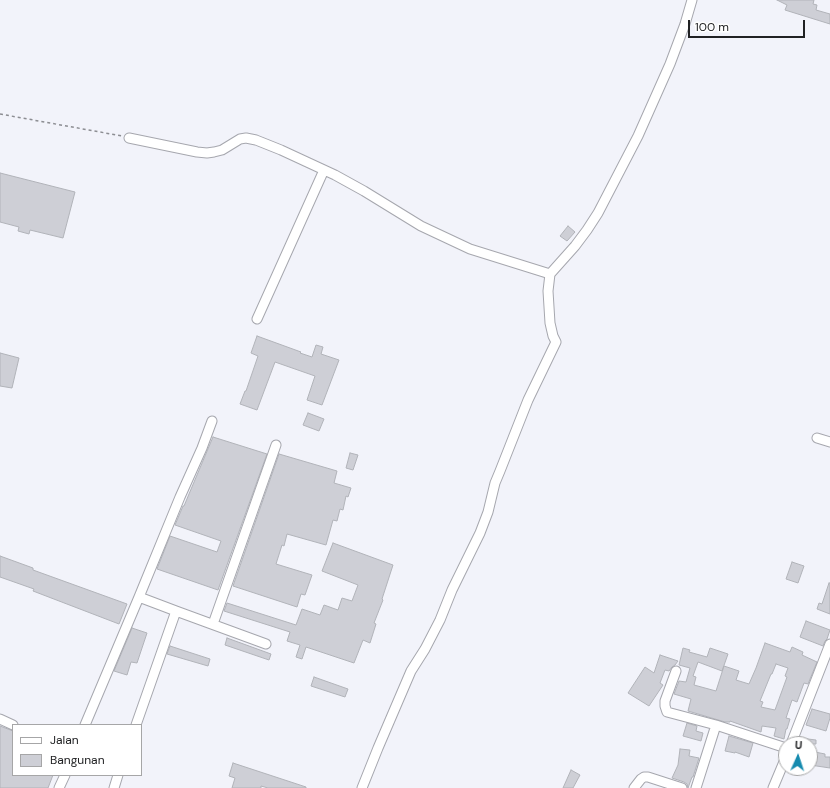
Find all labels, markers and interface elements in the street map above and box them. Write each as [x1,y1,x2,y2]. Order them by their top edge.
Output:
scale bar [690,12,807,38]
text: 100 m [695,19,729,35]
legend [12,724,142,776]
text: Jalan [50,732,79,748]
north arrow [778,736,818,776]
text: U [794,738,803,752]
text: Bangunan [50,752,105,768]

